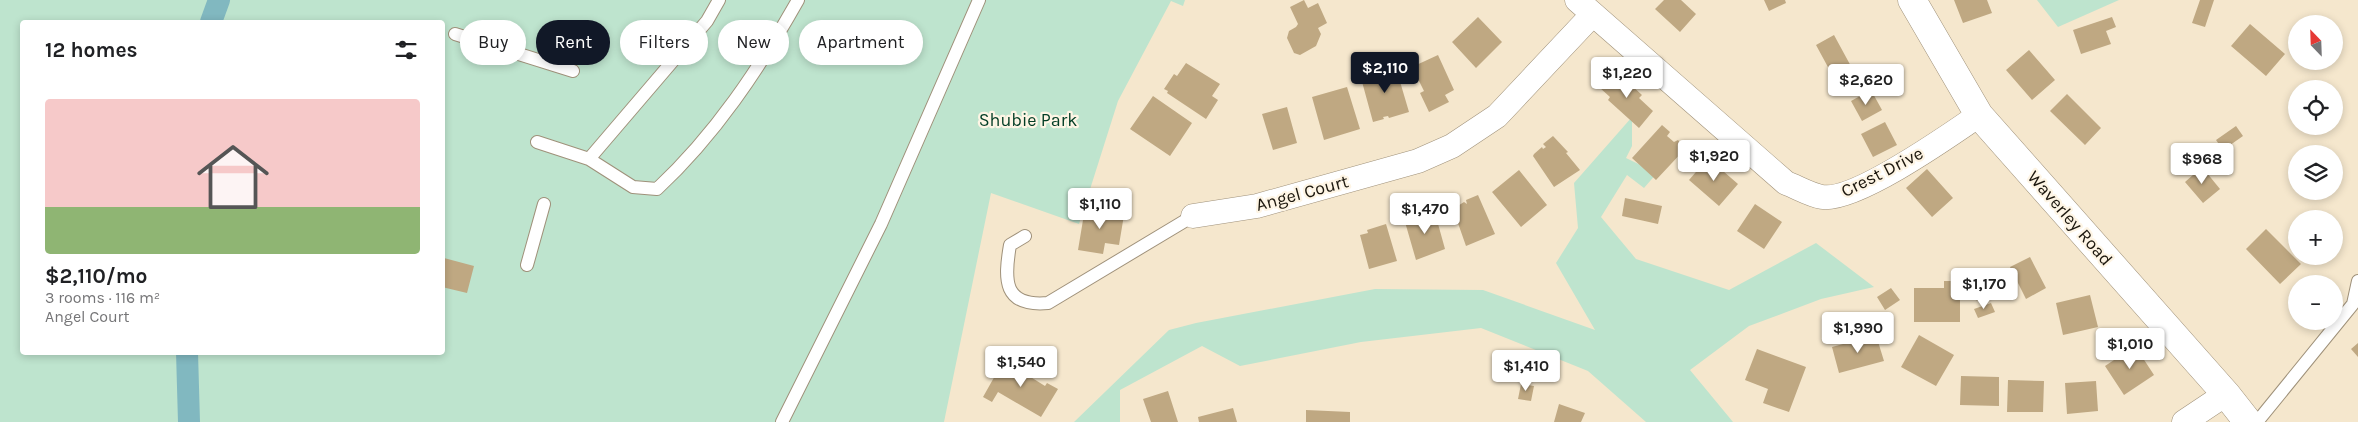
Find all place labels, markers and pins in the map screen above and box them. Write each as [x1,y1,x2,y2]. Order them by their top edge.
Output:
pin: $2,110 [1344,52,1426,94]
pin: $1,220 [1586,56,1668,99]
pin: $2,620 [1825,64,1907,106]
pin: $1,920 [1673,140,1755,182]
pin: $968 [2172,142,2232,185]
pin: $1,110 [1059,188,1141,230]
pin: $1,470 [1384,192,1466,235]
pin: $1,170 [1943,268,2025,310]
pin: $1,990 [1817,312,1899,354]
pin: $1,010 [2089,328,2171,370]
pin: $1,540 [980,346,1062,388]
pin: $1,410 [1485,350,1567,392]

